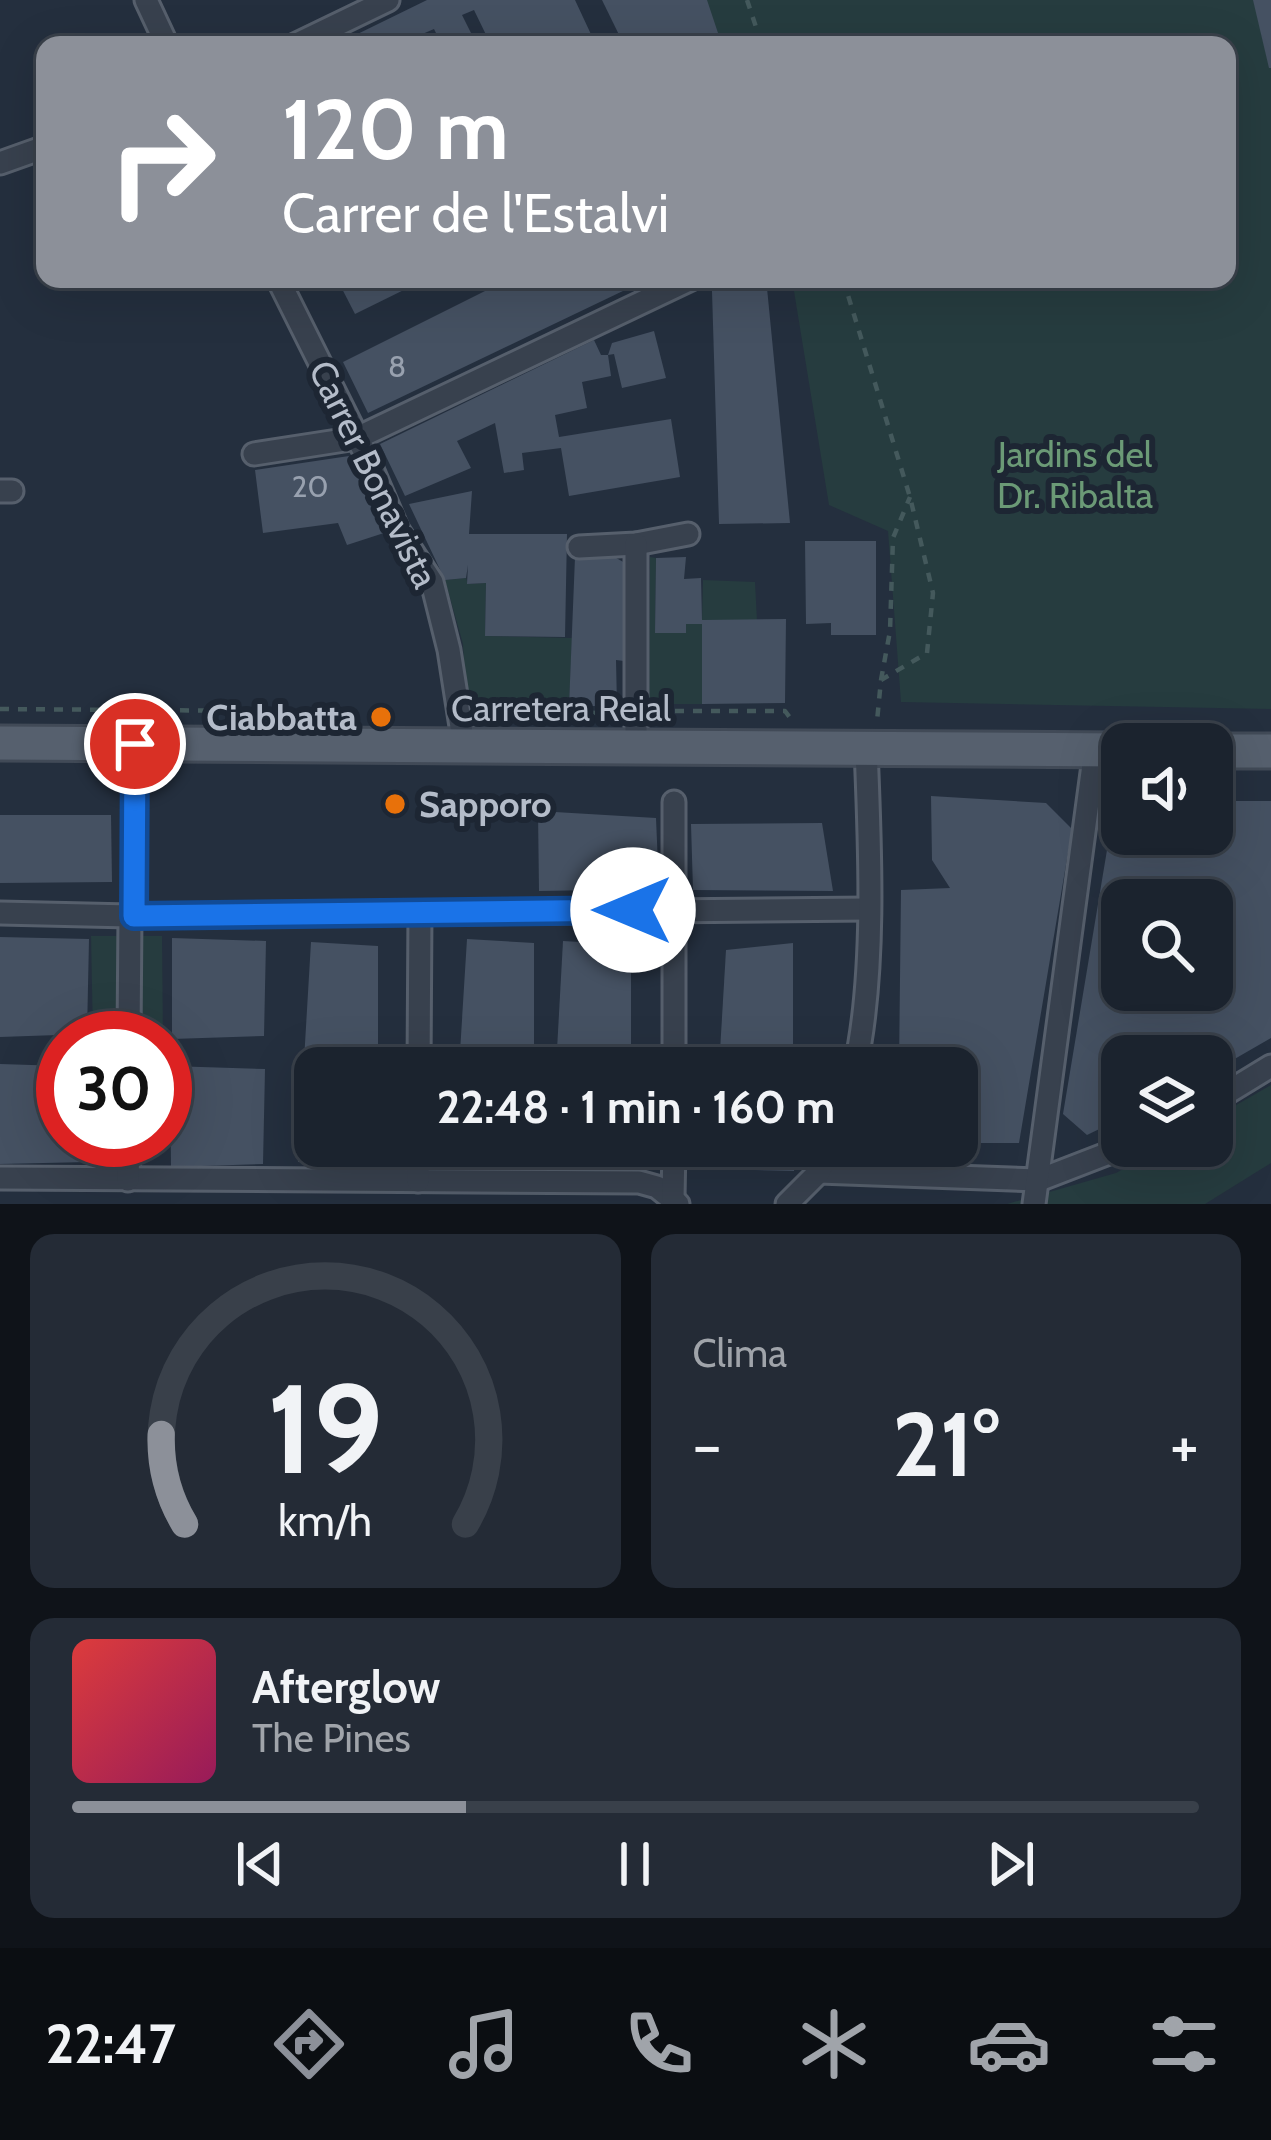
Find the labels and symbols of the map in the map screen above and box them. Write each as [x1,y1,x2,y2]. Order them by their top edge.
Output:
house number: 8 [388,348,406,385]
street label: Carrer Bonavista [300,353,448,595]
park label: Jardins del Dr. Ribalta [997,432,1153,517]
house number: 20 [292,468,328,505]
street label: Carretera Reial [451,686,671,730]
pin [84,693,186,795]
place label: Ciabbatta [206,695,357,739]
marker: Ciabbatta [368,704,394,730]
place label: Sapporo [419,782,552,826]
marker: Sapporo [382,791,408,817]
position arrow [570,847,696,973]
speed limit sign: 30 [36,1011,192,1167]

